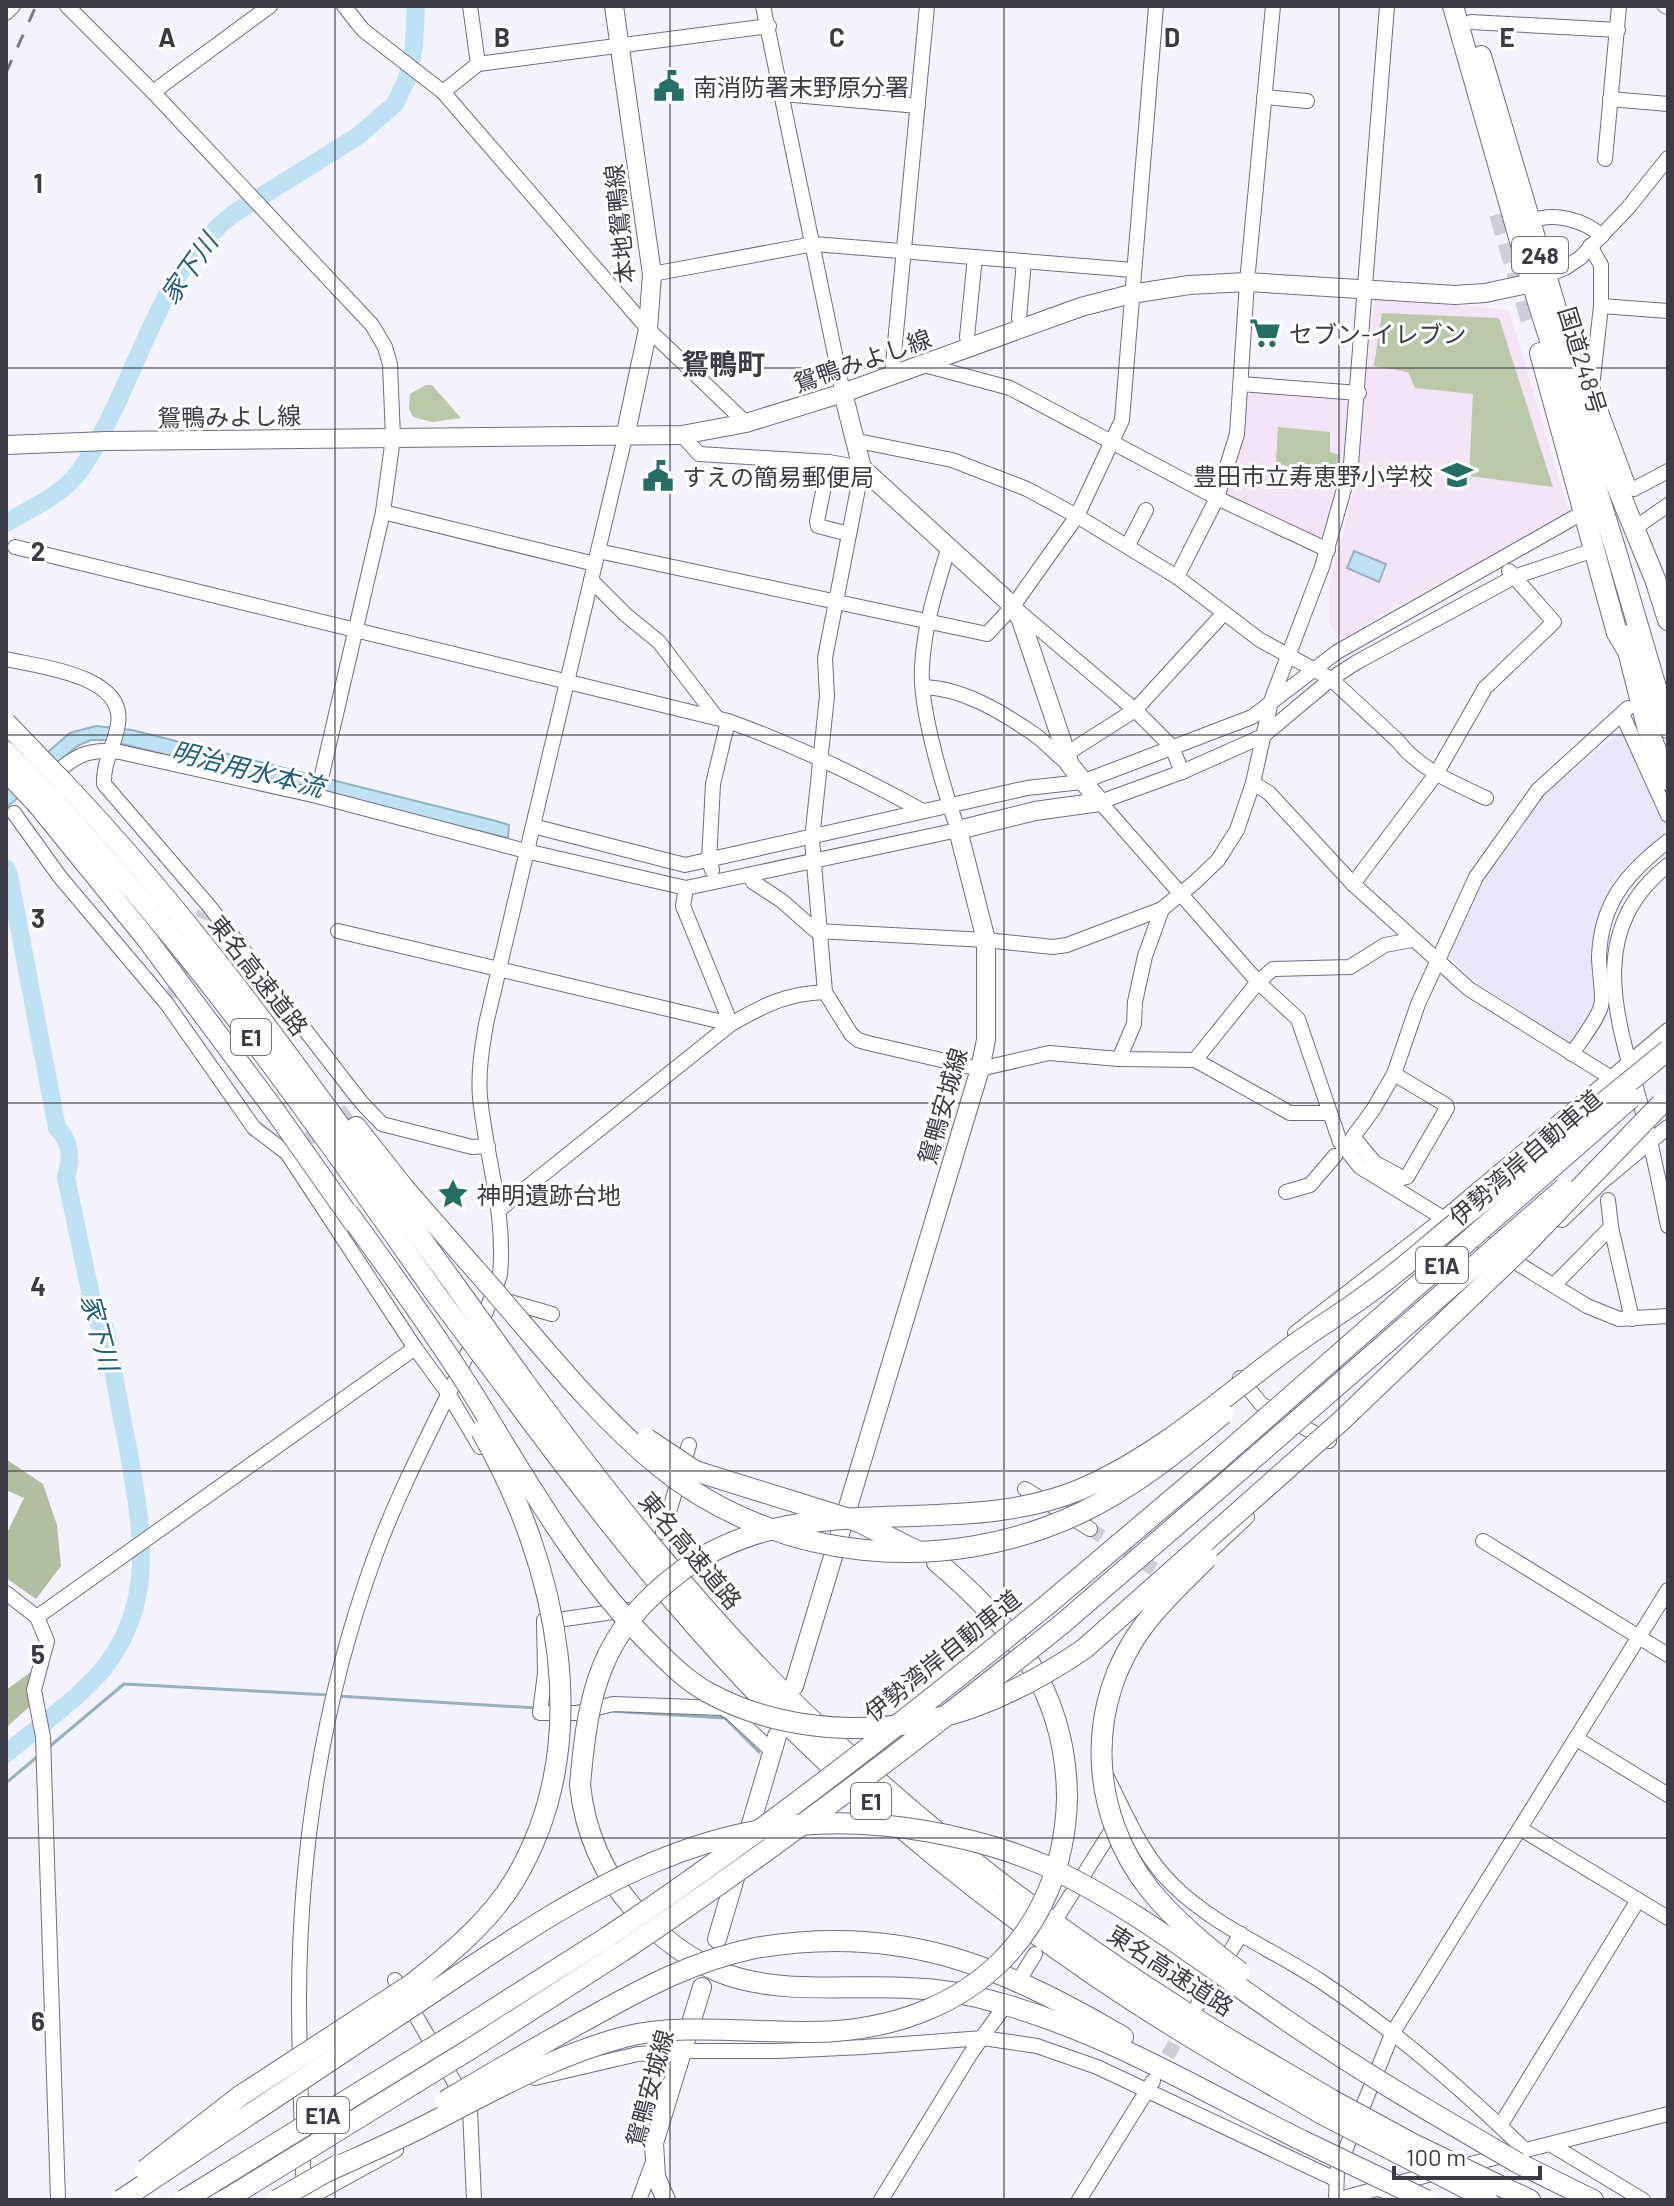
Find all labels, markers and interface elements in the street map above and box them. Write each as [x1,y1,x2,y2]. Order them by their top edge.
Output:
text: A [158,21,176,52]
text: B [494,21,510,52]
text: C [829,21,845,52]
text: D [1164,21,1180,52]
text: E [1499,21,1515,52]
public building icon: 南消防署末野原分署 [652,69,686,103]
place label: 南消防署末野原分署 [693,72,909,101]
street label: 本地鴛鴨線 [598,163,640,285]
text: 1 [33,167,43,198]
water label: 家下川 [153,225,225,309]
road number: 248 [1512,237,1568,273]
street label: 国道248号 [1553,303,1613,417]
supermarket icon: セブン-イレブン [1248,316,1282,350]
place label: セブン-イレブン [1289,319,1466,348]
street label: 鴛鴨みよし線 [789,323,935,397]
district label: 鴛鴨町 [681,346,765,380]
street label: 鴛鴨みよし線 [157,400,301,432]
school or university icon: 豊田市立寿恵野小学校 [1440,458,1474,492]
public building icon: すえの簡易郵便局 [641,459,675,493]
place label: 豊田市立寿恵野小学校 [1193,461,1433,490]
place label: すえの簡易郵便局 [682,462,874,491]
text: 2 [31,535,45,566]
water label: 明治用水本流 [169,734,331,803]
text: 3 [31,902,45,933]
street label: 東名高速道路 [203,909,315,1041]
road number: E1 [231,1019,271,1055]
street label: 鴛鴨安城線 [912,1044,972,1168]
street label: 伊勢湾岸自動車道 [1443,1083,1607,1231]
place icon: 神明遺跡台地 [436,1177,470,1211]
place label: 神明遺跡台地 [477,1180,621,1209]
road number: E1A [1416,1247,1468,1283]
text: 4 [30,1270,46,1301]
water label: 家下川 [76,1290,127,1377]
street label: 東名高速道路 [634,1486,748,1614]
street label: 伊勢湾岸自動車道 [858,1583,1026,1727]
text: 5 [31,1638,45,1669]
road number: E1 [851,1783,891,1819]
street label: 東名高速道路 [1103,1919,1239,2021]
text: 6 [31,2005,45,2036]
street label: 鴛鴨安城線 [619,2026,679,2150]
road number: E1A [297,2097,349,2133]
scale bar [1394,2130,1540,2180]
text: 100 m [1406,2142,1466,2171]

